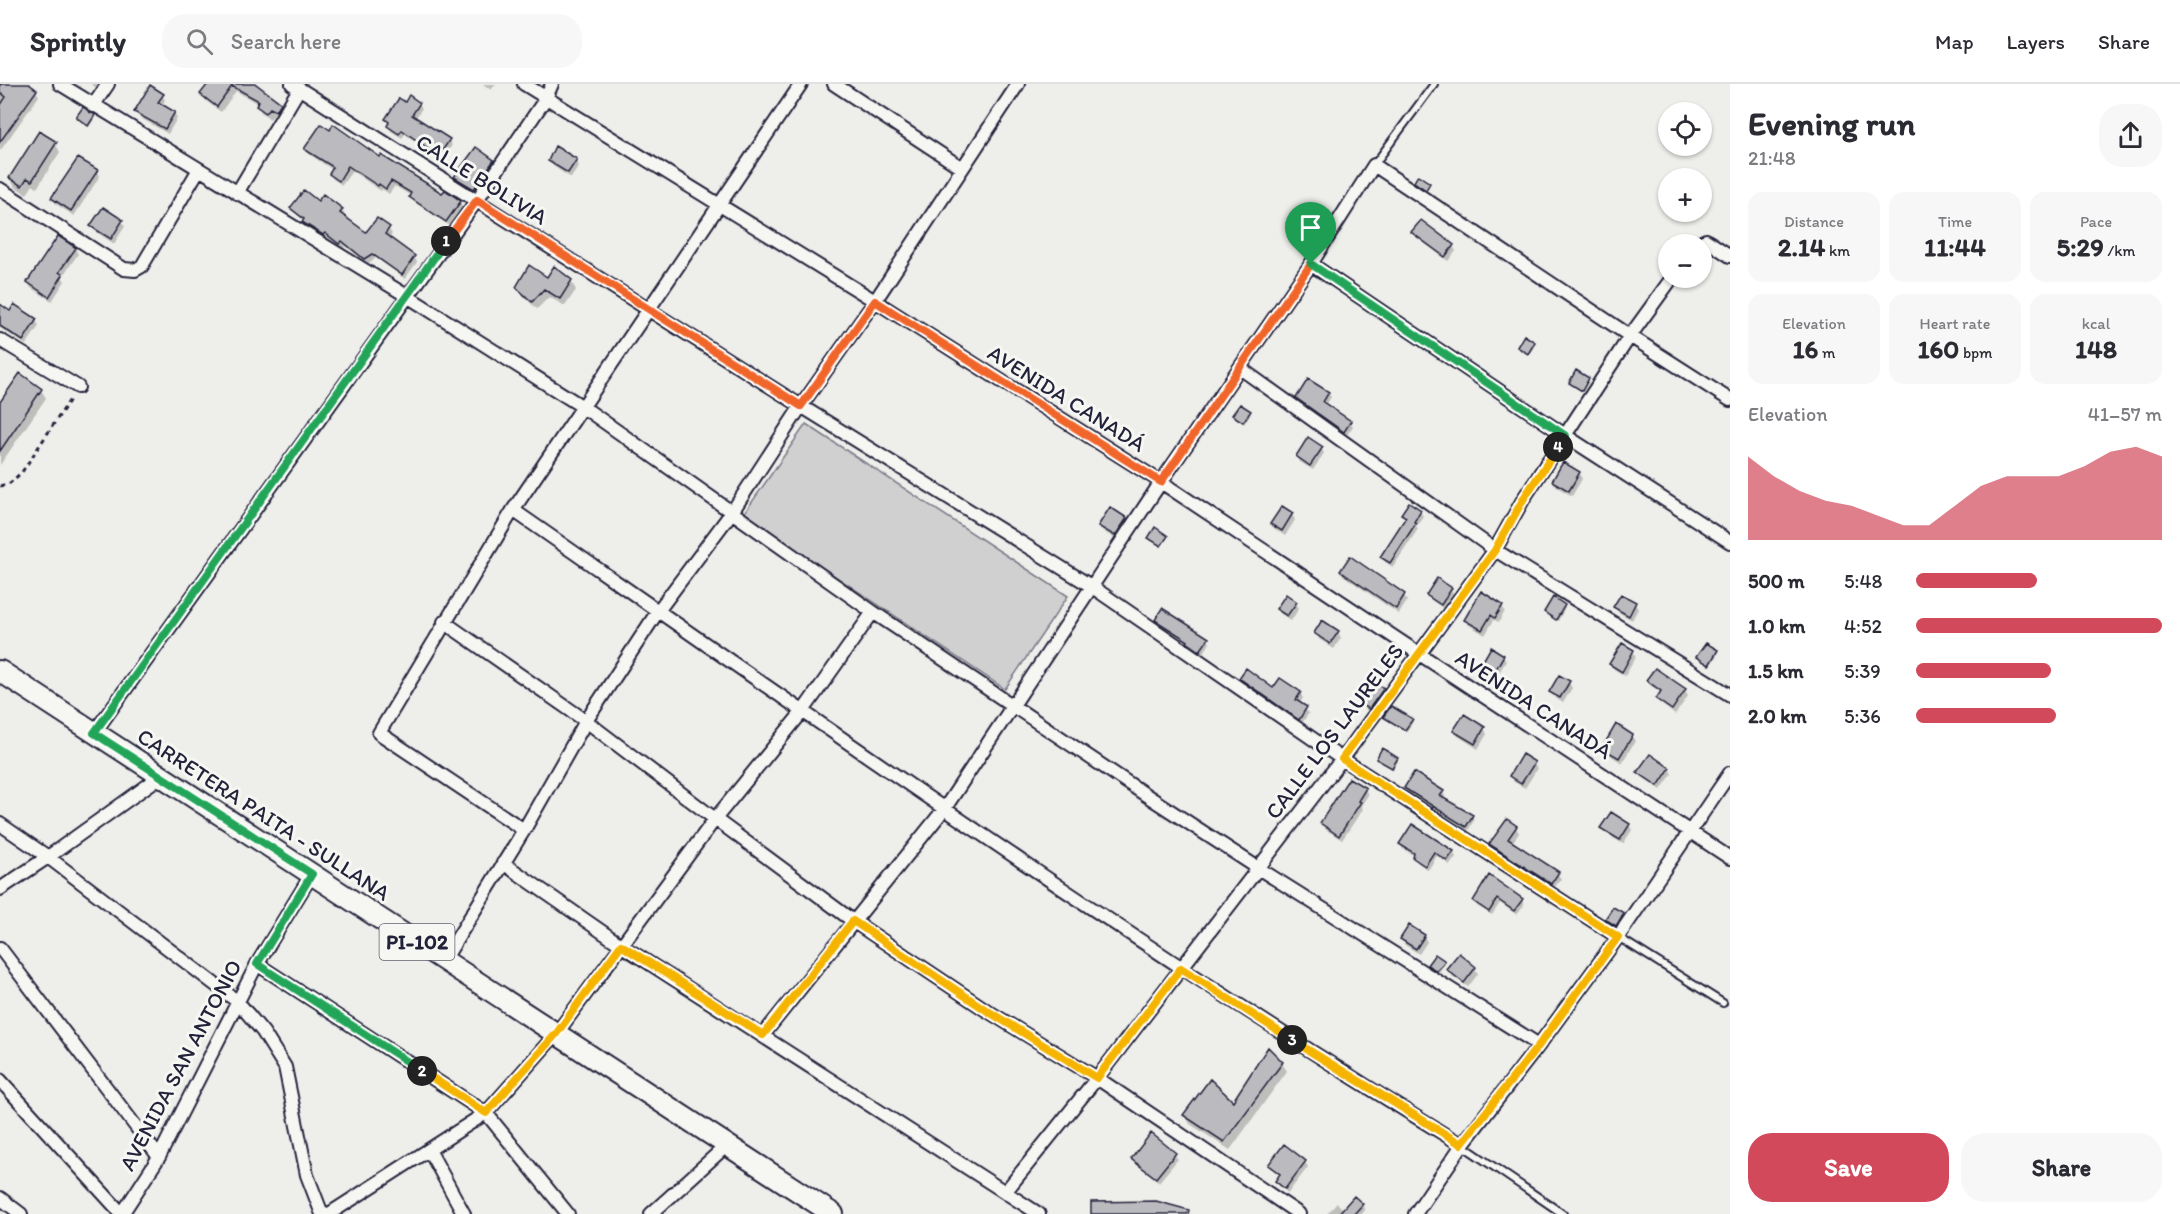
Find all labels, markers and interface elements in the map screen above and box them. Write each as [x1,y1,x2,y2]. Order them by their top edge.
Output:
search box [162,14,582,68]
text: Sprintly [30,24,126,58]
icon: search [183,25,216,58]
text: Search here [231,28,341,55]
text: Map [1935,29,1974,54]
text: Layers [2007,29,2065,54]
text: Share [2098,29,2150,54]
map controls [1658,102,1712,288]
button: locate [1658,102,1712,156]
text: Evening run [1748,104,1915,143]
button: share [2099,104,2162,167]
street label: CALLE BOLIVIA [411,128,552,231]
text: 21:48 [1748,146,1796,170]
button: + [1658,168,1712,222]
pin [1285,202,1336,264]
icon: arrive [1294,211,1327,244]
text: Distance [1784,212,1844,231]
text: Time [1938,212,1972,231]
text: Pace [2080,212,2112,231]
pin: 1 [431,226,461,256]
text: 1 [442,231,450,250]
text: 2.14 [1778,231,1826,263]
text: 11:44 [1924,231,1986,263]
text: 5:29 [2057,231,2104,263]
button: − [1658,234,1712,288]
text: km [1826,241,1850,260]
text: /km [2104,241,2135,260]
text: Elevation [1782,314,1846,333]
text: Heart rate [1920,314,1990,333]
text: kcal [2082,314,2110,333]
text: 16 [1793,333,1818,365]
text: 160 [1917,333,1959,365]
text: 148 [2075,333,2117,365]
street label: AVENIDA CANADÁ [983,339,1151,458]
text: m [1818,343,1835,362]
text: bpm [1959,343,1993,362]
text: Elevation [1748,402,1827,426]
text: 41–57 m [2088,402,2162,426]
pin: 4 [1543,432,1573,462]
text: 4 [1553,437,1563,456]
text: 500 m [1748,569,1804,593]
text: 5:48 [1844,569,1882,593]
text: 1.0 km [1748,614,1805,638]
text: 4:52 [1844,614,1882,638]
street label: CALLE LOS LAURELES [1260,638,1409,824]
street label: AVENIDA CANADÁ [1450,644,1617,765]
text: 1.5 km [1748,659,1804,683]
text: 5:39 [1844,659,1881,683]
text: 2.0 km [1748,704,1807,728]
text: 5:36 [1844,704,1881,728]
street label: CARRETERA PAITA - SULLANA [132,722,395,906]
road number: PI-102 [380,924,454,960]
street label: AVENIDA SAN ANTONIO [113,955,248,1175]
pin: 3 [1277,1025,1307,1055]
text: 3 [1288,1030,1296,1049]
pin: 2 [407,1056,437,1086]
text: 2 [418,1061,426,1080]
button: Save [1748,1133,1949,1202]
button: Share [1961,1133,2162,1202]

